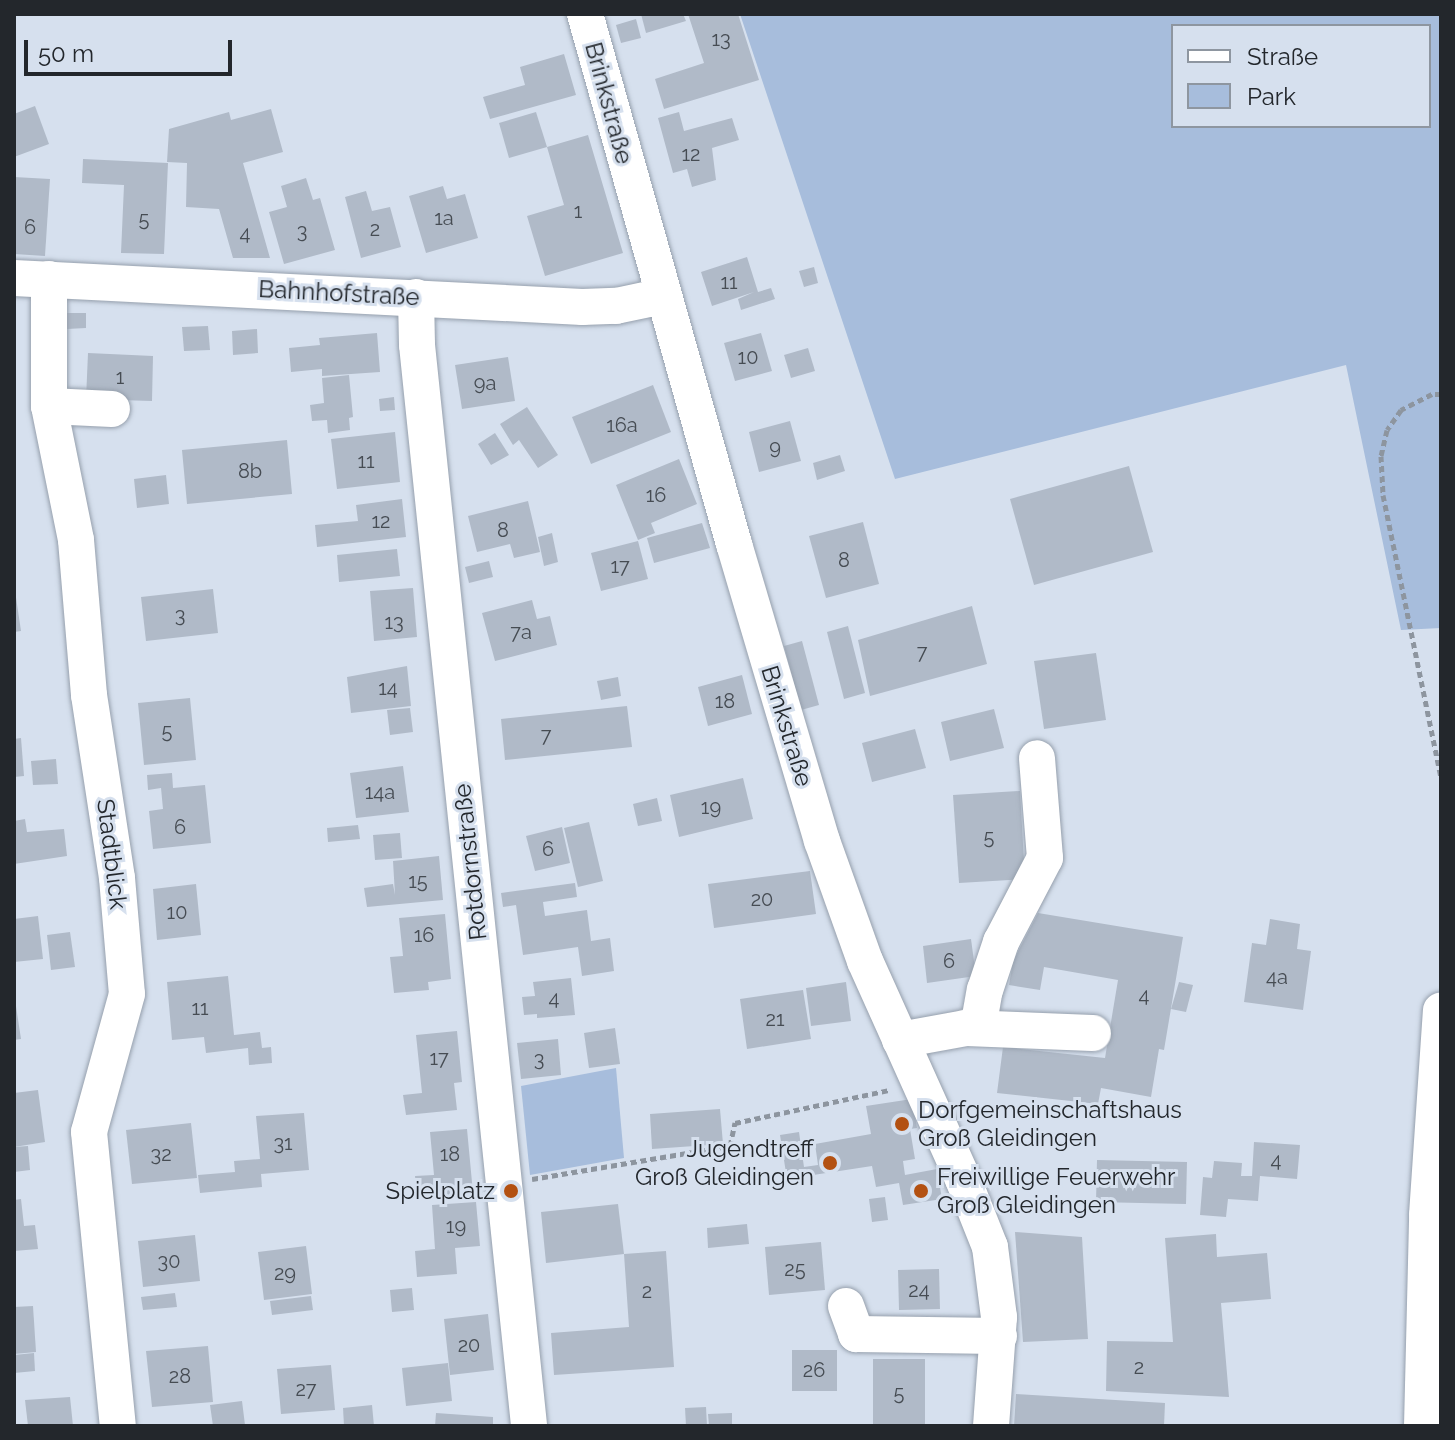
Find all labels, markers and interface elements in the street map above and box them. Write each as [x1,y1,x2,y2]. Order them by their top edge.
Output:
scale bar [28,24,236,74]
legend [1171,24,1431,128]
house number: 13 [711,27,731,51]
text: 50 m [38,39,94,68]
street label: Brinkstraße [579,39,639,167]
text: Straße [1247,42,1318,71]
text: Park [1247,82,1296,111]
house number: 12 [682,142,700,166]
house number: 1 [574,199,582,223]
house number: 1a [434,206,454,230]
house number: 5 [139,207,149,231]
house number: 6 [24,215,36,239]
house number: 2 [370,217,380,241]
house number: 3 [297,219,307,243]
house number: 4 [240,221,250,245]
house number: 11 [720,270,738,294]
street label: Bahnhofstraße [258,274,420,312]
house number: 10 [738,345,758,369]
house number: 1 [116,365,124,389]
house number: 9a [474,371,496,395]
house number: 16a [606,413,638,437]
house number: 9 [769,435,781,459]
house number: 11 [357,449,375,473]
house number: 8b [238,459,262,483]
house number: 16 [646,483,666,507]
house number: 12 [372,509,390,533]
house number: 8 [497,518,509,542]
house number: 8 [838,548,850,572]
house number: 17 [610,554,630,578]
house number: 3 [175,603,185,627]
house number: 13 [384,610,404,634]
house number: 7a [510,620,532,644]
house number: 7 [917,640,927,664]
street label: Brinkstraße [755,662,819,790]
house number: 14 [378,676,398,700]
house number: 18 [715,689,735,713]
house number: 5 [162,719,172,743]
house number: 7 [541,723,551,747]
house number: 14a [365,780,395,804]
street label: Rotdornstraße [447,782,493,942]
house number: 19 [701,795,721,819]
street label: Stadtblick [91,797,133,911]
house number: 6 [174,815,186,839]
house number: 5 [984,825,994,849]
house number: 6 [542,837,554,861]
house number: 15 [408,869,428,893]
house number: 20 [751,887,773,911]
house number: 10 [167,900,187,924]
house number: 16 [414,923,434,947]
house number: 6 [943,949,955,973]
house number: 4a [1266,965,1288,989]
house number: 4 [1139,983,1149,1007]
house number: 4 [549,986,559,1010]
house number: 11 [191,996,209,1020]
house number: 21 [766,1007,784,1031]
house number: 17 [429,1046,449,1070]
house number: 3 [534,1047,544,1071]
place label: Dorfgemeinschaftshaus Groß Gleidingen [918,1096,1182,1152]
marker: Dorfgemeinschaftshaus Groß Gleidingen [893,1115,911,1133]
house number: 31 [273,1131,293,1155]
place label: Jugendtreff Groß Gleidingen [635,1135,814,1191]
house number: 32 [150,1142,172,1166]
house number: 18 [440,1142,460,1166]
house number: 4 [1271,1148,1281,1172]
marker: Jugendtreff Groß Gleidingen [821,1154,839,1172]
place label: Freiwillige Feuerwehr Groß Gleidingen [937,1163,1175,1219]
place label: Spielplatz [386,1177,495,1205]
marker: Spielplatz [502,1182,520,1200]
marker: Freiwillige Feuerwehr Groß Gleidingen [912,1182,930,1200]
house number: 19 [446,1214,466,1238]
house number: 30 [158,1249,180,1273]
house number: 25 [784,1257,806,1281]
house number: 29 [274,1261,296,1285]
house number: 24 [908,1278,930,1302]
house number: 2 [642,1279,652,1303]
house number: 20 [458,1333,480,1357]
house number: 2 [1134,1355,1144,1379]
house number: 26 [803,1358,825,1382]
house number: 28 [169,1364,191,1388]
house number: 27 [295,1377,317,1401]
house number: 5 [894,1381,904,1405]

